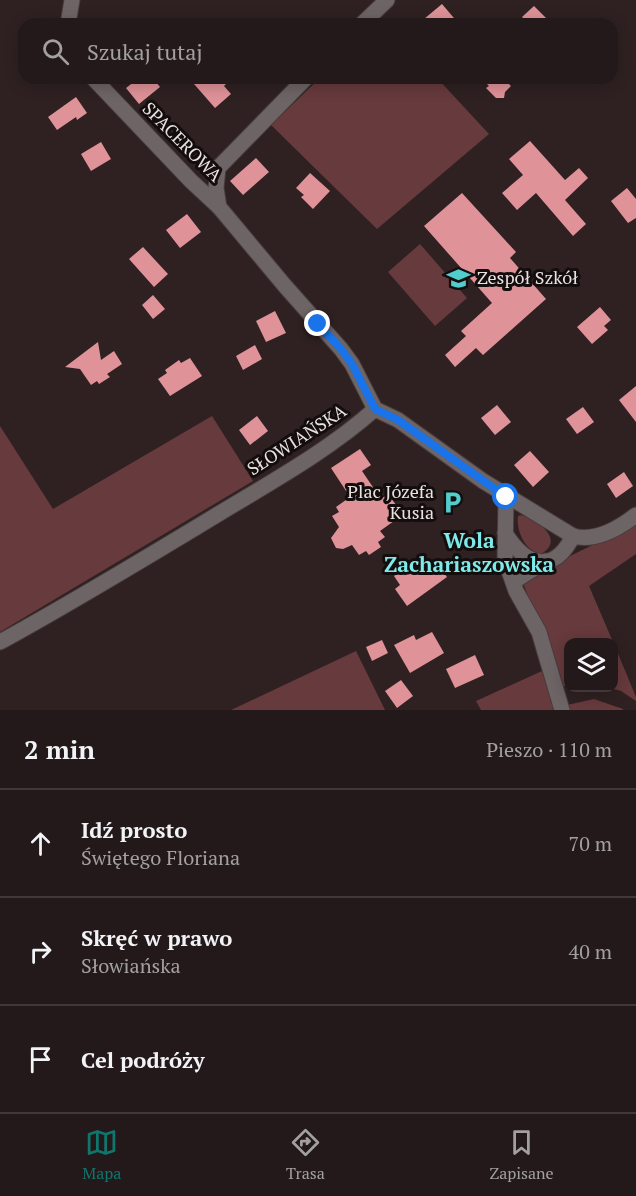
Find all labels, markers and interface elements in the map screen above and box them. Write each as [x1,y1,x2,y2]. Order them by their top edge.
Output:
search box [18,18,618,84]
icon: search [39,35,72,68]
text: Szukaj tutaj [87,37,203,66]
street label: SPACEROWA [138,96,228,187]
school or university icon: Zespół Szkół [446,265,472,291]
place label: Zespół Szkół [477,265,578,289]
route end [304,310,330,336]
street label: SŁOWIAŃSKA [242,398,351,480]
place label: Plac Józefa Kusia [347,479,434,524]
route start [492,483,518,509]
parking icon: Plac Józefa Kusia [439,489,465,515]
district label: Wola Zachariaszowska [384,526,554,578]
map controls [564,638,618,692]
button: layers [564,638,618,692]
text: 2 min [24,732,95,766]
text: Pieszo · 110 m [486,736,612,763]
text: Idź prosto [81,815,187,844]
icon: ahead [24,827,57,860]
text: 70 m [569,830,612,857]
text: Świętego Floriana [81,844,240,871]
text: Skręć w prawo [81,923,232,952]
icon: right [24,935,57,968]
text: 40 m [569,938,612,965]
text: Słowiańska [81,952,181,979]
icon: arrive [24,1043,57,1076]
text: Cel podróży [81,1045,205,1074]
tab: Mapa [82,1126,121,1184]
tab: Trasa [286,1126,325,1184]
tab: Zapisane [489,1126,554,1184]

